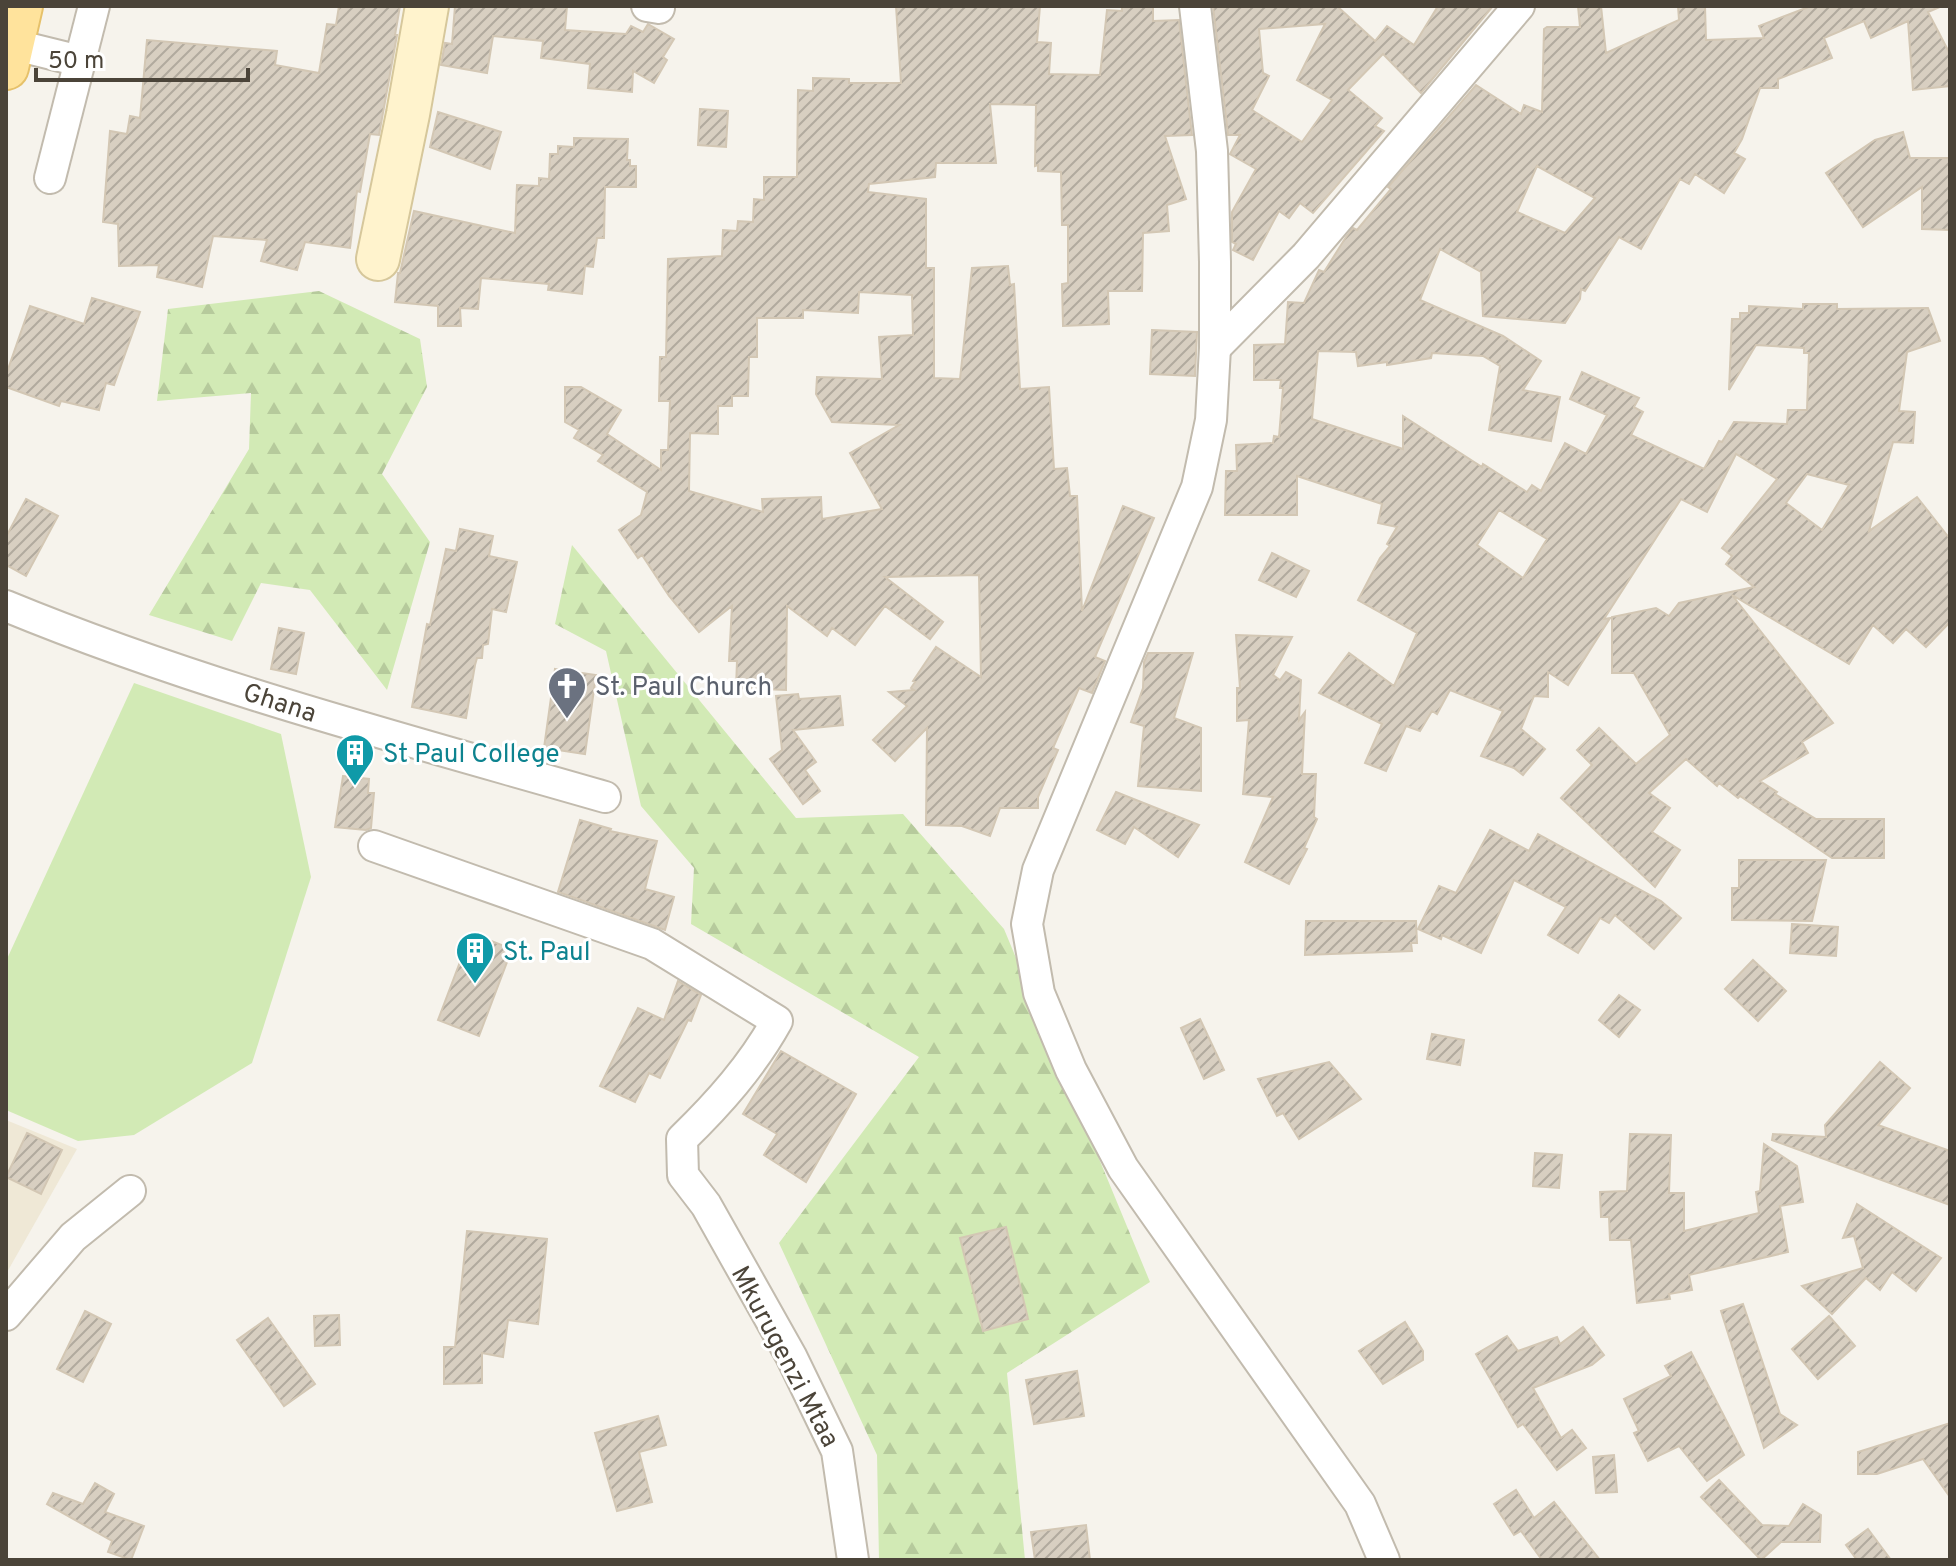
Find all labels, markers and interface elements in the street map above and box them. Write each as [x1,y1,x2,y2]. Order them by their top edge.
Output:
scale bar [36,32,248,82]
text: 50 m [48,47,104,77]
church icon: St. Paul Church [546,665,588,720]
place label: St. Paul Church [595,672,772,705]
street label: Ghana [238,677,320,732]
building icon: St Paul College [334,732,376,787]
place label: St Paul College [383,739,559,772]
building icon: St. Paul [454,930,496,985]
place label: St. Paul [503,937,591,970]
street label: Mkurugenzi Mtaa [722,1261,845,1454]

